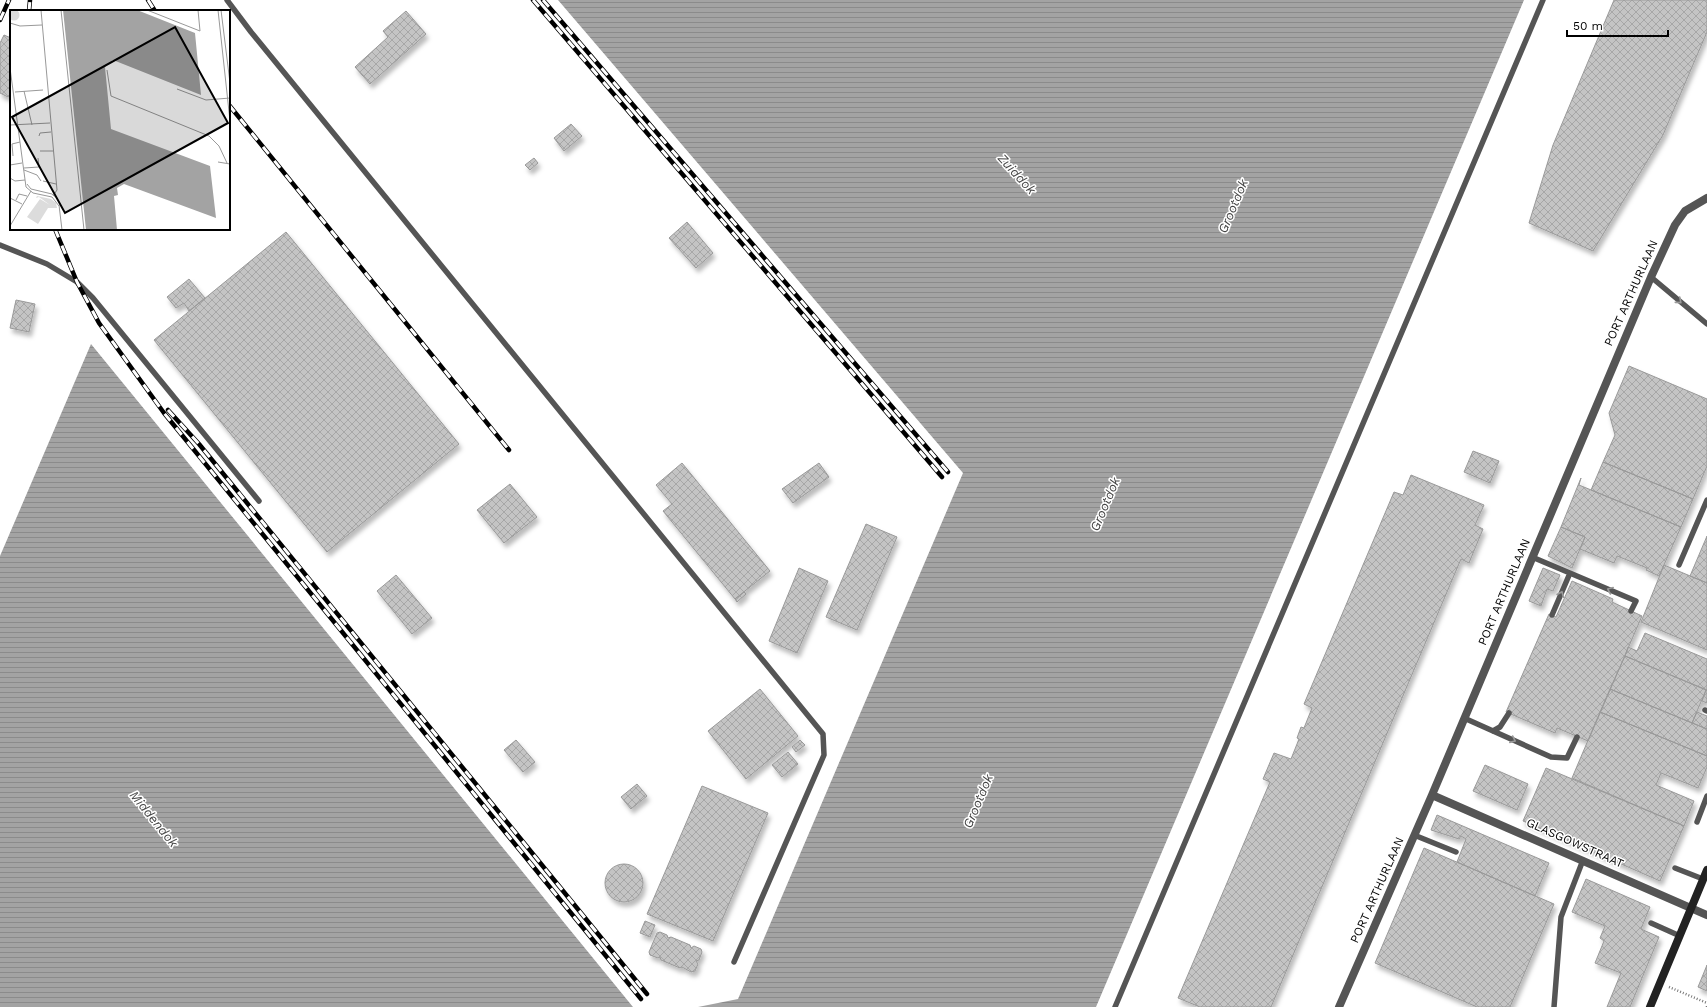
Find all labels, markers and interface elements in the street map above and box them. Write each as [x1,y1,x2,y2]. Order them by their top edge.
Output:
inset map [10,10,230,230]
scale bar [1567,12,1668,38]
text: 50 m [1573,19,1603,33]
water label: Zuiddok [994,150,1040,198]
water label: Grootdok [1215,176,1251,235]
street label: PORT ARTHURLAAN [1601,238,1661,348]
one-way arrow [1674,296,1681,303]
water label: Grootdok [1087,474,1123,533]
street label: PORT ARTHURLAAN [1475,537,1533,647]
one-way arrow [1607,587,1615,595]
one-way arrow [1556,590,1564,597]
one-way arrow [1509,735,1516,743]
water label: Grootdok [960,771,996,830]
water label: Middendok [127,788,182,851]
street label: GLASGOWSTRAAT [1524,815,1626,871]
street label: PORT ARTHURLAAN [1347,835,1407,945]

